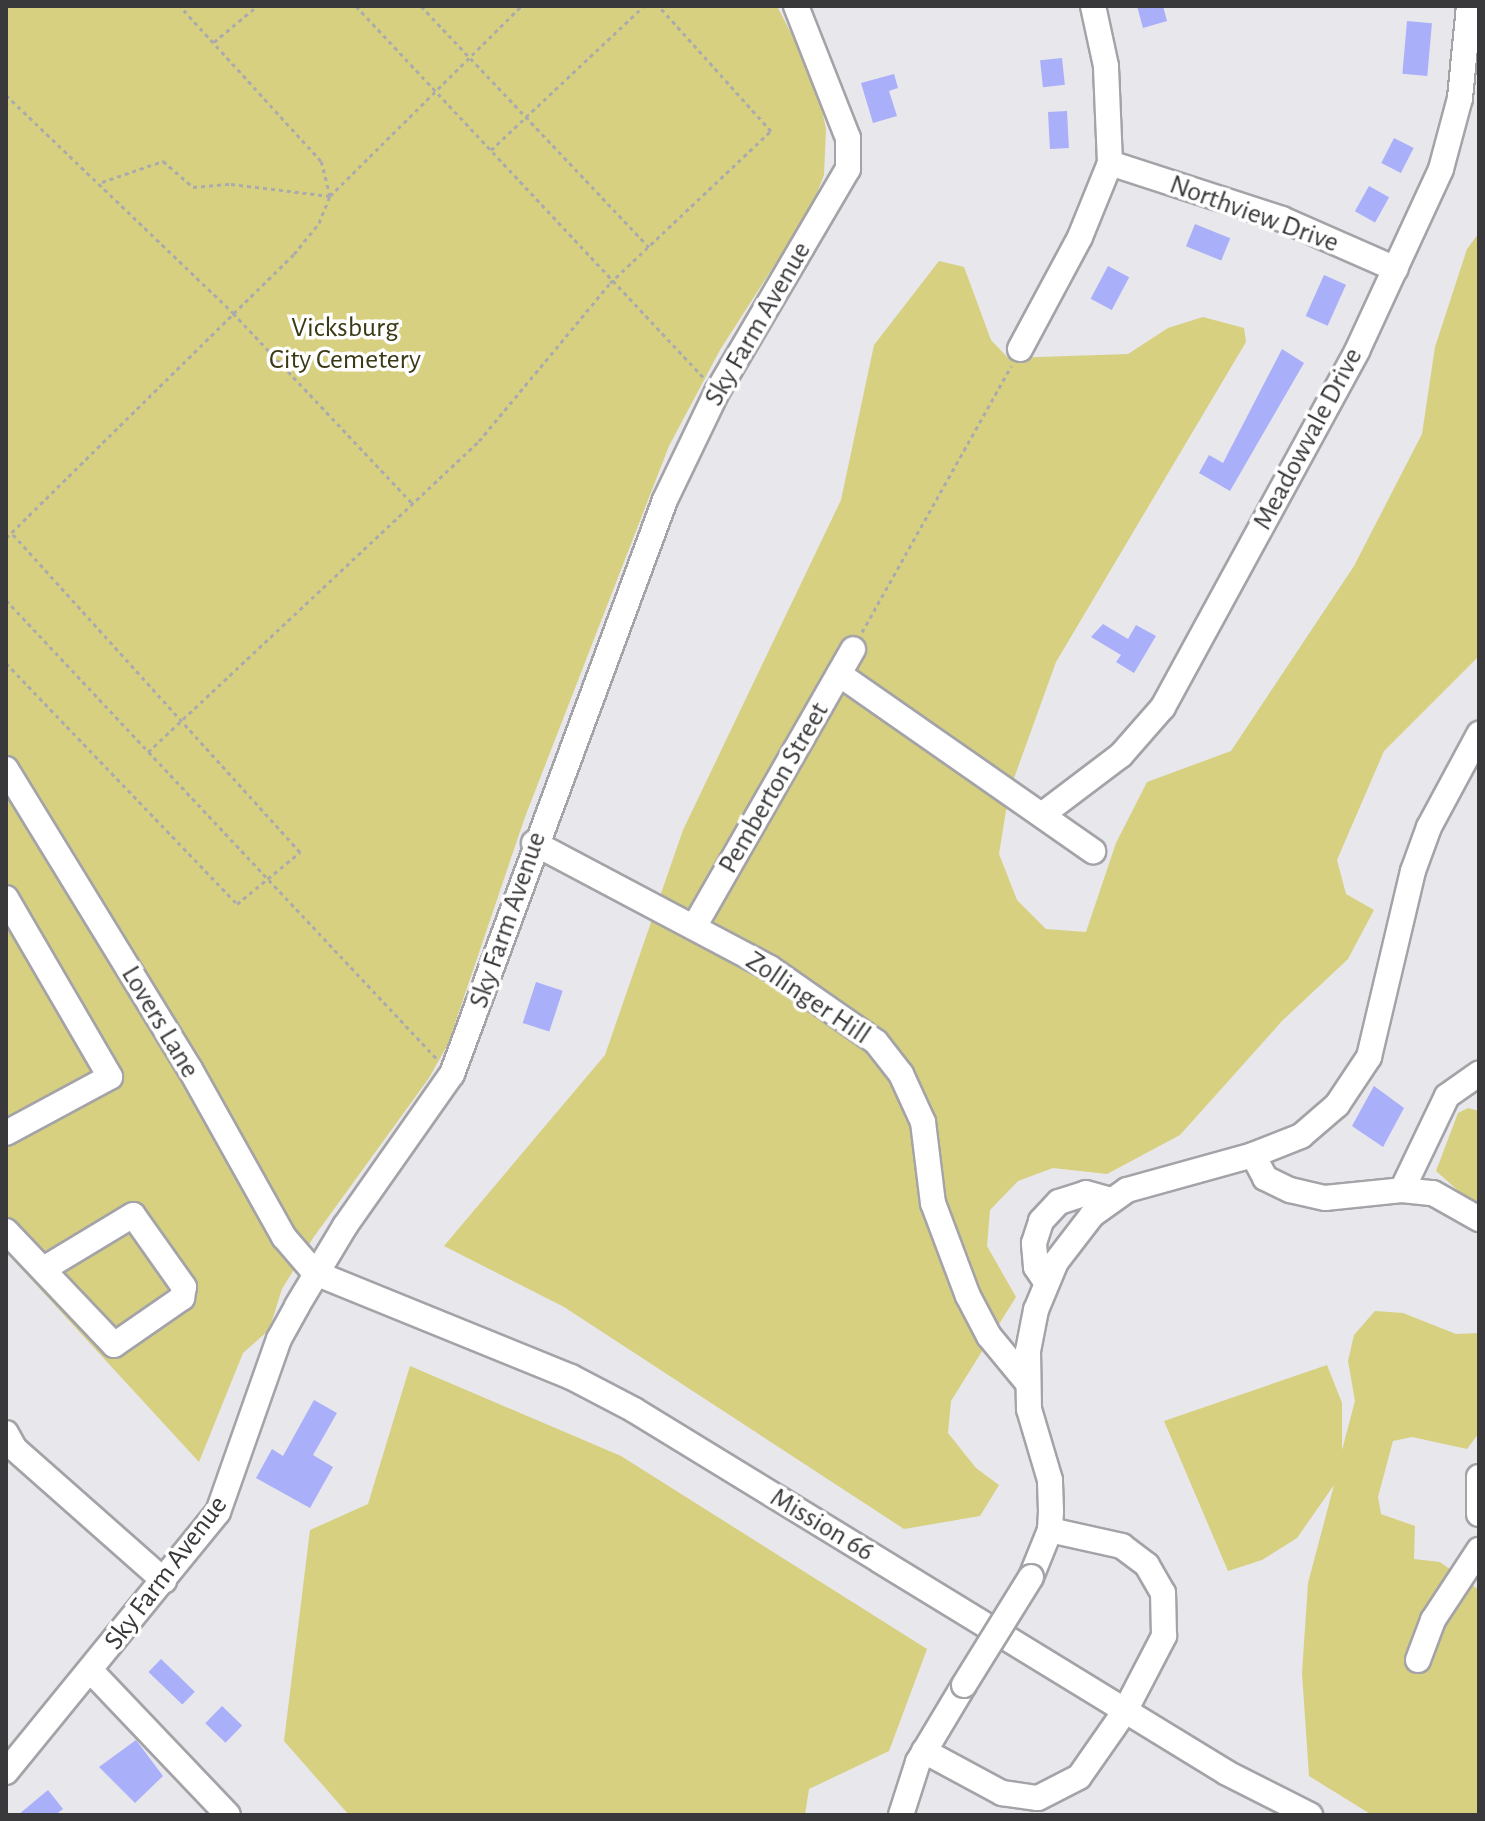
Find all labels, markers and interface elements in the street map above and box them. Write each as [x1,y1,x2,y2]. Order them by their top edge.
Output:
street label: Northview Drive [1165,168,1343,260]
street label: Sky Farm Avenue [697,236,819,412]
park label: Vicksburg City Cemetery [269,311,421,377]
street label: Meadowvale Drive [1246,342,1370,536]
street label: Pemberton Street [711,696,837,880]
street label: Sky Farm Avenue [462,828,554,1012]
street label: Zollinger Hill [739,944,877,1052]
street label: Lovers Lane [113,960,207,1084]
street label: Mission 66 [764,1481,880,1569]
street label: Sky Farm Avenue [97,1489,235,1657]

